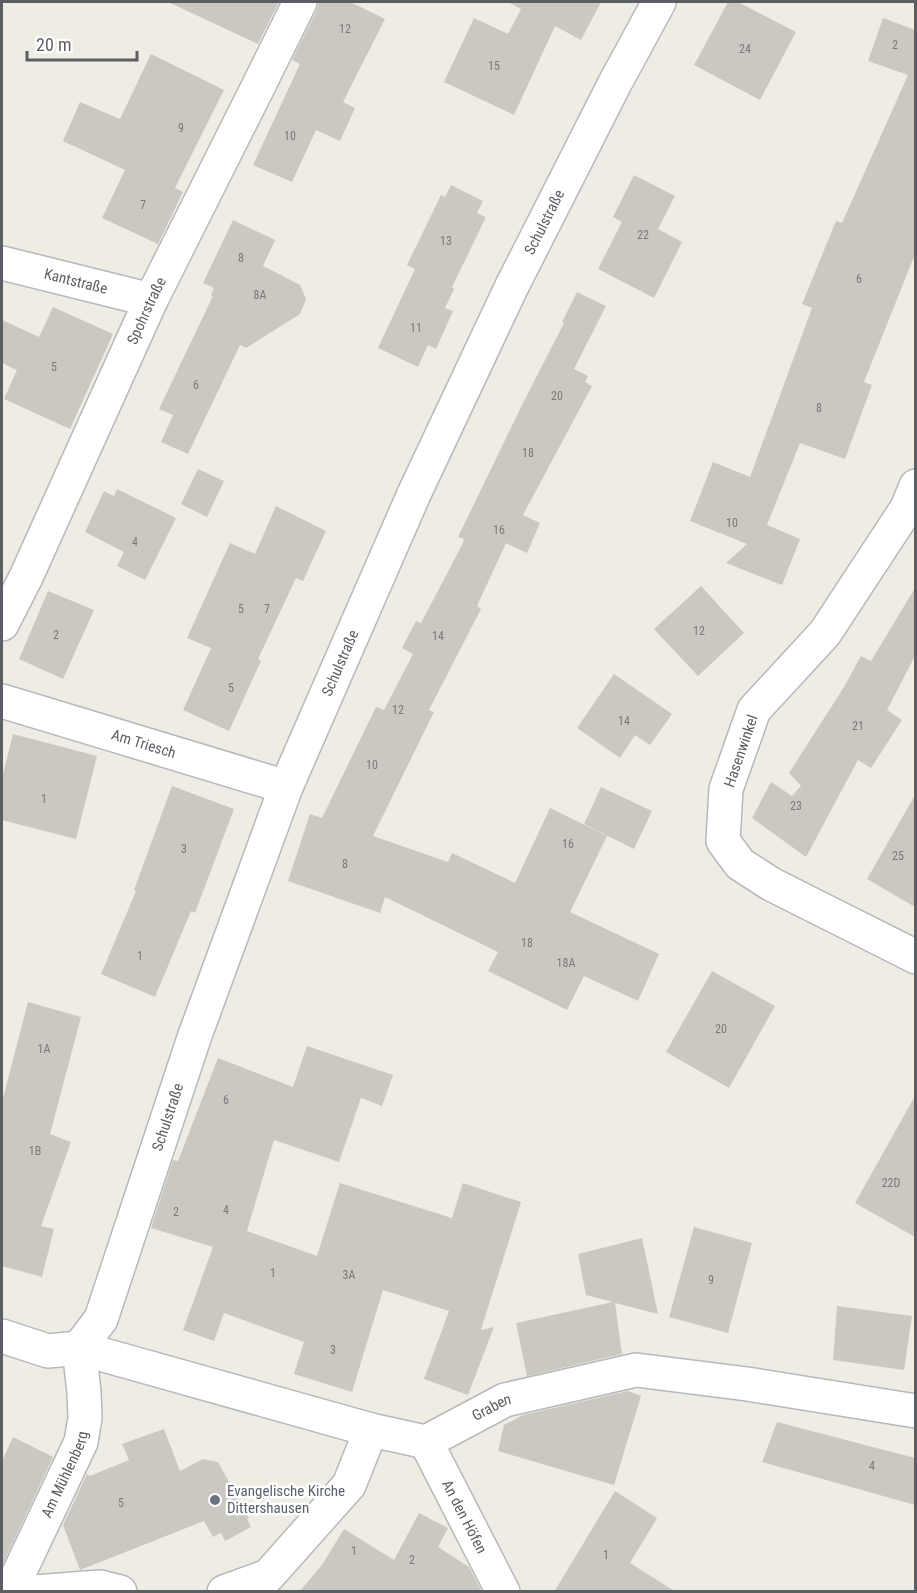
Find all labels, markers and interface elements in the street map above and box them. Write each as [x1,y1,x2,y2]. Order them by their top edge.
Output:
house number: 12 [339,22,351,36]
scale bar [27,24,136,62]
text: 20 m [36,34,71,55]
house number: 2 [892,38,898,52]
house number: 24 [739,42,751,56]
house number: 15 [488,59,500,73]
house number: 9 [178,121,184,135]
house number: 10 [284,129,296,143]
street label: Schulstraße [520,187,568,258]
house number: 7 [140,198,146,212]
house number: 22 [637,228,649,242]
house number: 13 [440,234,452,248]
house number: 8 [238,251,244,265]
street label: Kantstraße [42,265,109,298]
house number: 6 [856,272,862,286]
street label: Spohrstraße [123,274,170,347]
house number: 8A [254,288,267,302]
house number: 11 [410,321,422,335]
house number: 5 [51,360,57,374]
house number: 6 [193,378,199,392]
house number: 20 [551,389,563,403]
house number: 8 [816,401,822,415]
house number: 18 [522,446,534,460]
house number: 10 [726,516,738,530]
house number: 16 [493,523,505,537]
house number: 4 [132,535,138,549]
house number: 5 [238,602,244,616]
house number: 7 [264,602,270,616]
house number: 12 [693,624,705,638]
street label: Schulstraße [318,627,362,699]
house number: 2 [53,628,59,642]
house number: 14 [432,629,444,643]
house number: 5 [228,681,234,695]
house number: 12 [392,703,404,717]
street label: Hasenwinkel [720,713,762,789]
house number: 14 [618,714,630,728]
house number: 21 [852,719,864,733]
street label: Am Triesch [109,726,178,762]
house number: 10 [366,758,378,772]
house number: 1 [41,792,47,806]
house number: 23 [790,799,802,813]
house number: 16 [562,837,574,851]
house number: 3 [181,842,187,856]
house number: 25 [892,849,904,863]
house number: 8 [342,857,348,871]
house number: 18 [521,936,533,950]
house number: 1 [137,949,143,963]
house number: 18A [557,956,575,970]
house number: 20 [715,1022,727,1036]
house number: 1A [38,1042,51,1056]
street label: Schulstraße [148,1081,187,1153]
house number: 6 [223,1093,229,1107]
house number: 1B [29,1144,41,1158]
house number: 22D [882,1176,900,1190]
house number: 4 [223,1203,229,1217]
house number: 2 [173,1205,179,1219]
house number: 1 [270,1266,276,1280]
house number: 3A [343,1268,356,1282]
house number: 9 [708,1273,714,1287]
house number: 3 [330,1343,336,1357]
street label: Graben [469,1390,513,1425]
street label: Am Mühlenberg [38,1430,92,1521]
house number: 4 [869,1459,875,1473]
street label: An den Höfen [438,1477,491,1557]
place label: Evangelische Kirche Dittershausen [227,1482,345,1517]
marker: Evangelische Kirche Dittershausen [208,1493,222,1507]
house number: 5 [118,1496,124,1510]
house number: 1 [351,1544,357,1558]
house number: 1 [603,1548,609,1562]
house number: 2 [409,1553,415,1567]

